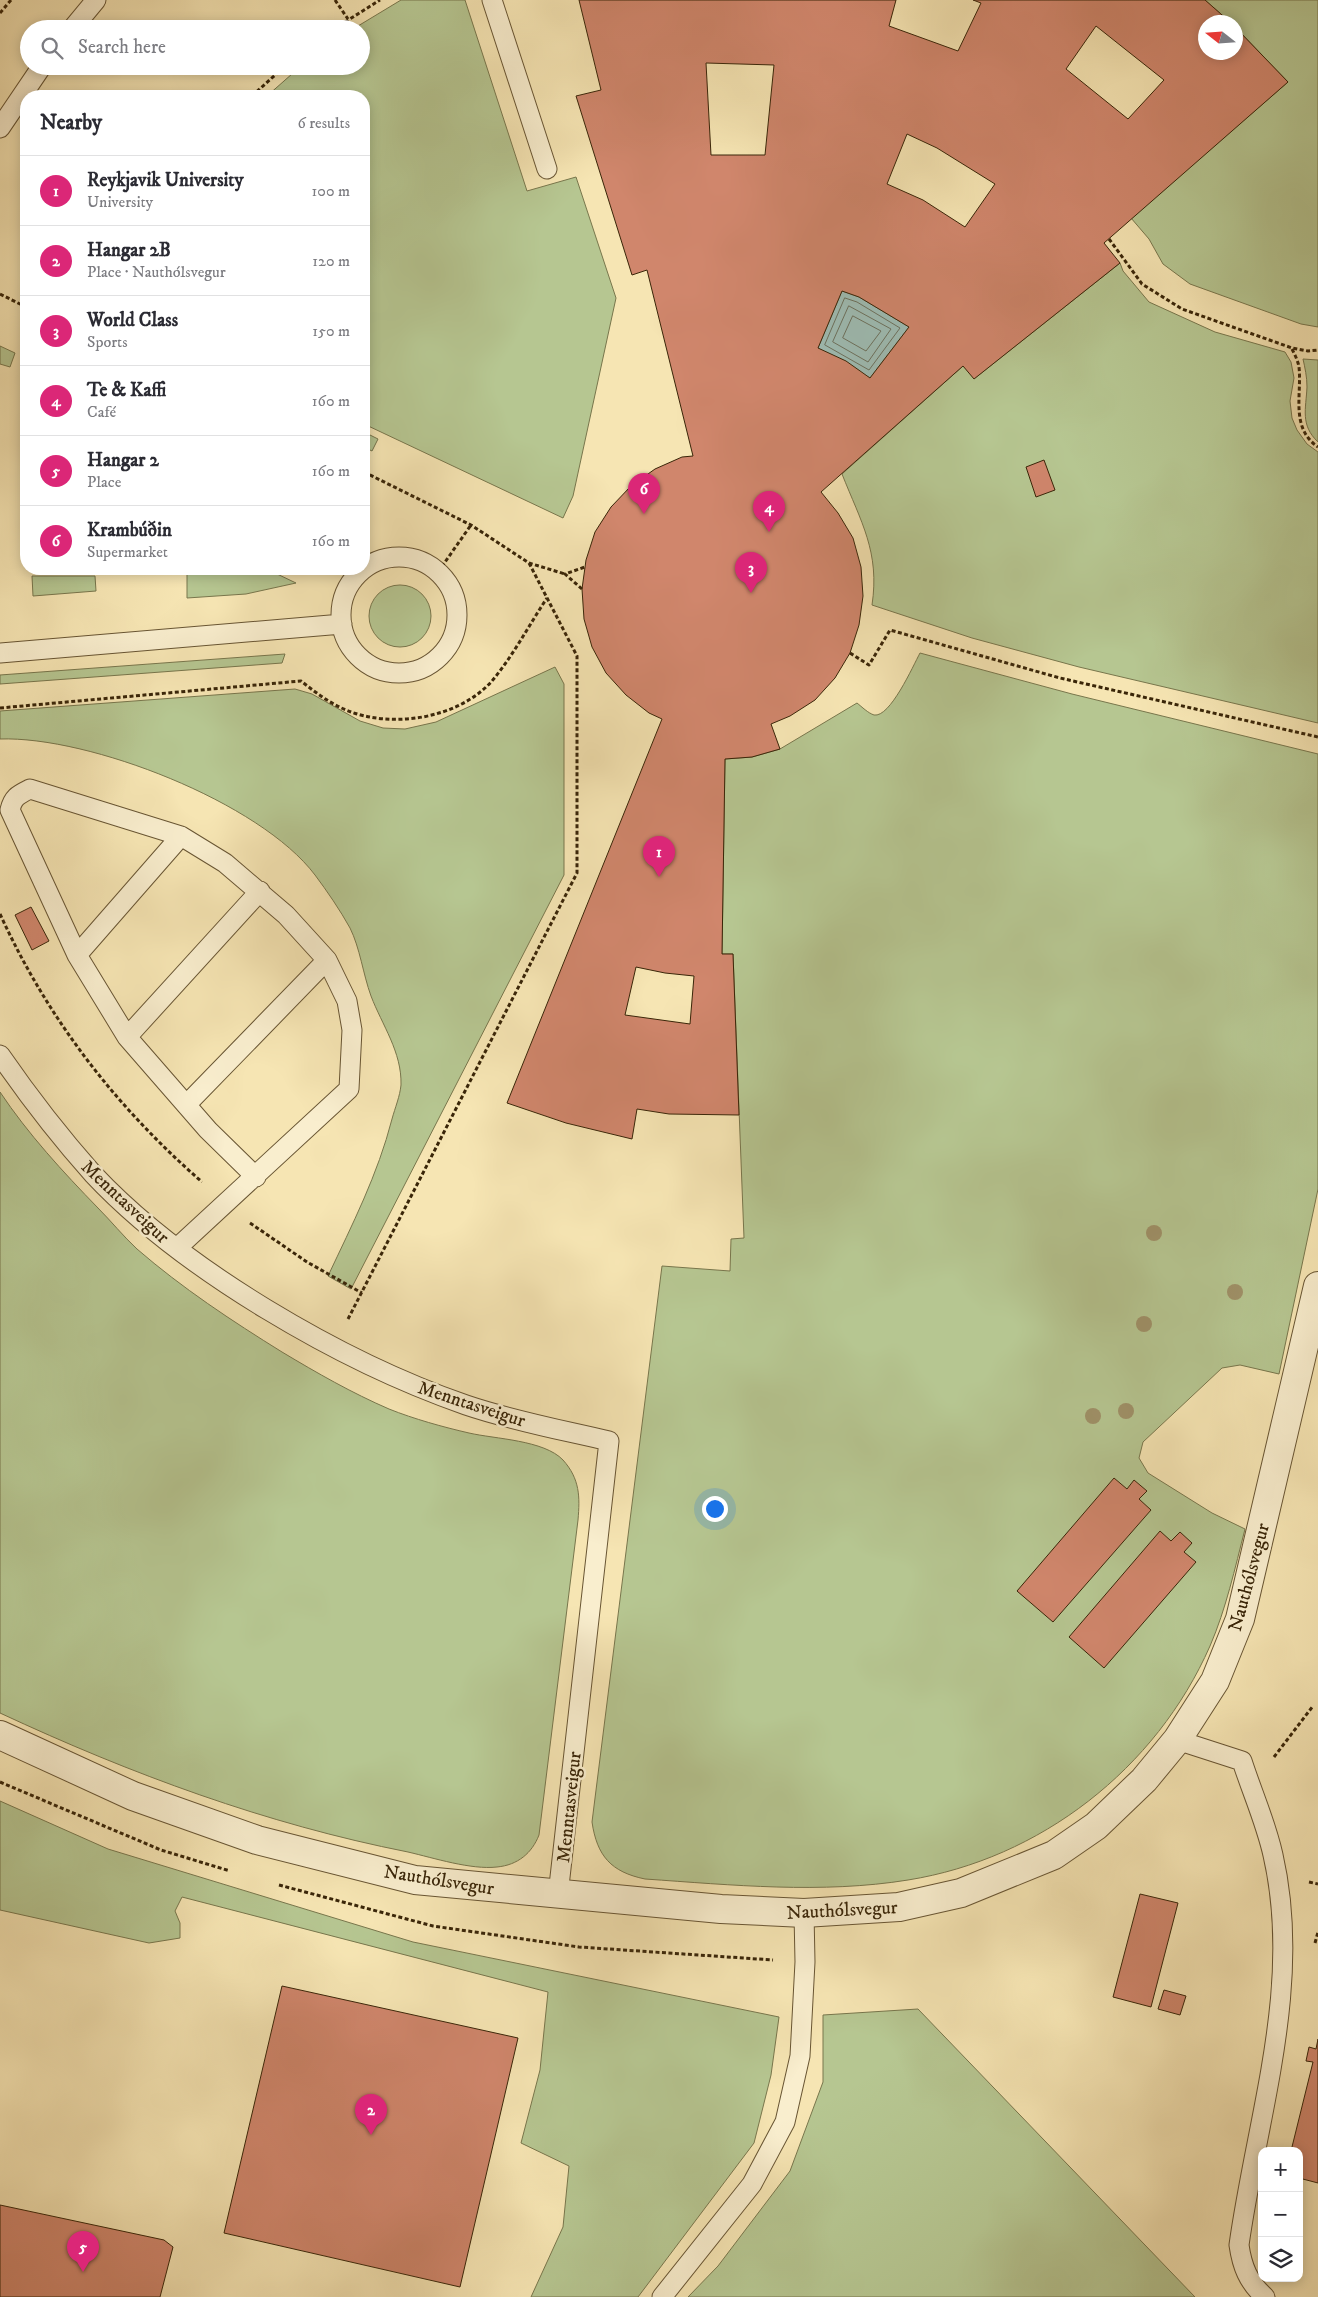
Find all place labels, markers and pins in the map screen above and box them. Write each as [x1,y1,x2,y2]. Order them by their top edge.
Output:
pin: 6 [628,473,660,514]
pin: 4 [753,491,785,532]
pin: 3 [735,552,767,593]
pin: 1 [643,836,675,877]
pin: 2 [355,2094,387,2135]
pin: 5 [67,2231,99,2272]

